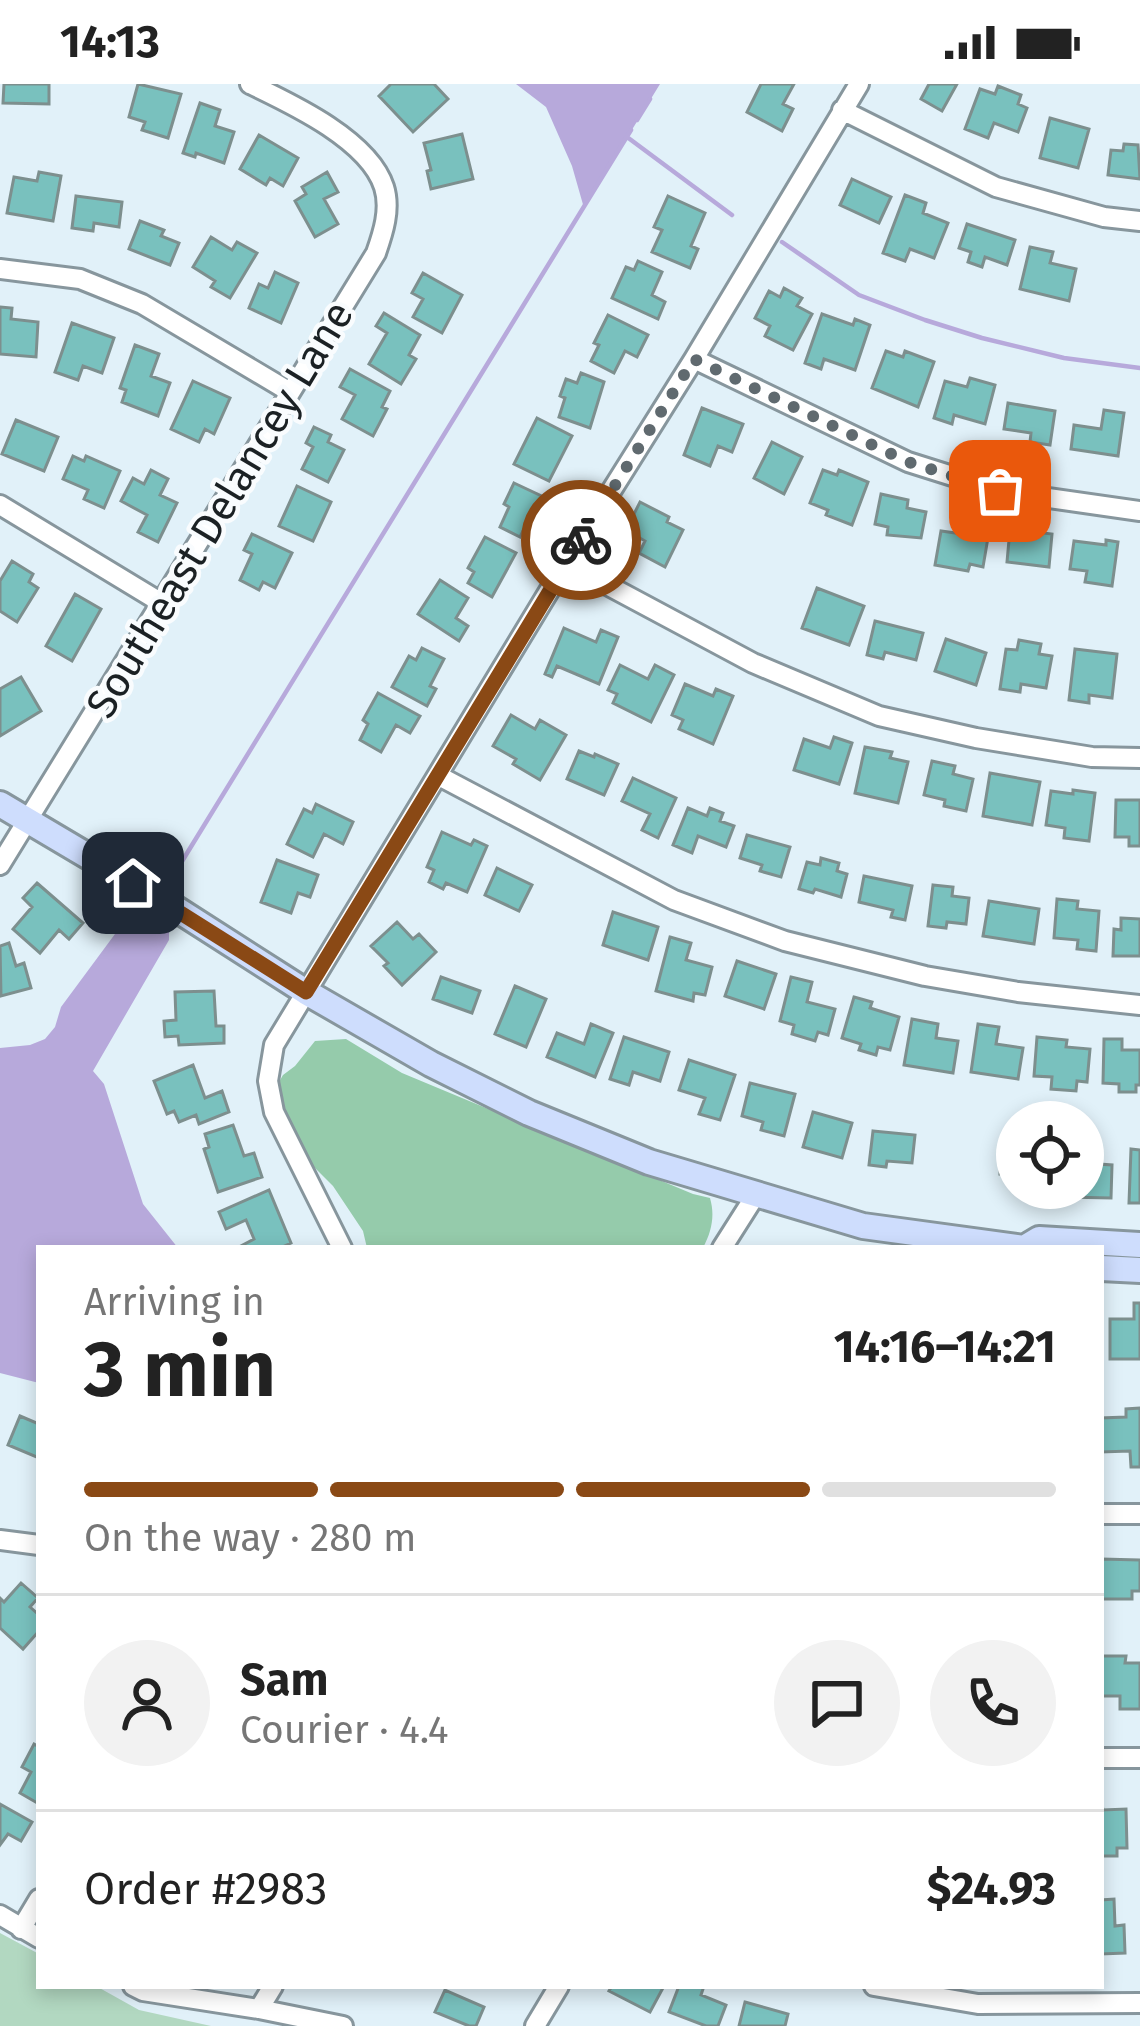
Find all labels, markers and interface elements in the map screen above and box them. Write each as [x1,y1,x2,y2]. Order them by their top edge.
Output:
text: 14:13 [60,15,160,69]
street label: Southeast Delancey Lane [76,292,364,727]
pin [949,440,1051,542]
icon: bag [967,458,1033,524]
courier [521,480,641,600]
icon: bike [548,507,614,573]
pin [82,832,184,934]
icon: home [100,850,166,916]
map controls [996,1101,1104,1209]
button: locate [996,1101,1104,1209]
text: Arriving in [84,1279,265,1325]
text: 14:16–14:21 [834,1320,1056,1374]
text: 3 min [84,1323,276,1417]
text: On the way · 280 m [84,1515,416,1561]
button: person [84,1640,210,1766]
button: chat [774,1640,900,1766]
button: phone [930,1640,1056,1766]
text: Sam [240,1653,328,1707]
text: Courier · 4.4 [240,1707,449,1753]
text: Order #2983 [84,1862,328,1916]
text: $24.93 [927,1862,1056,1916]

